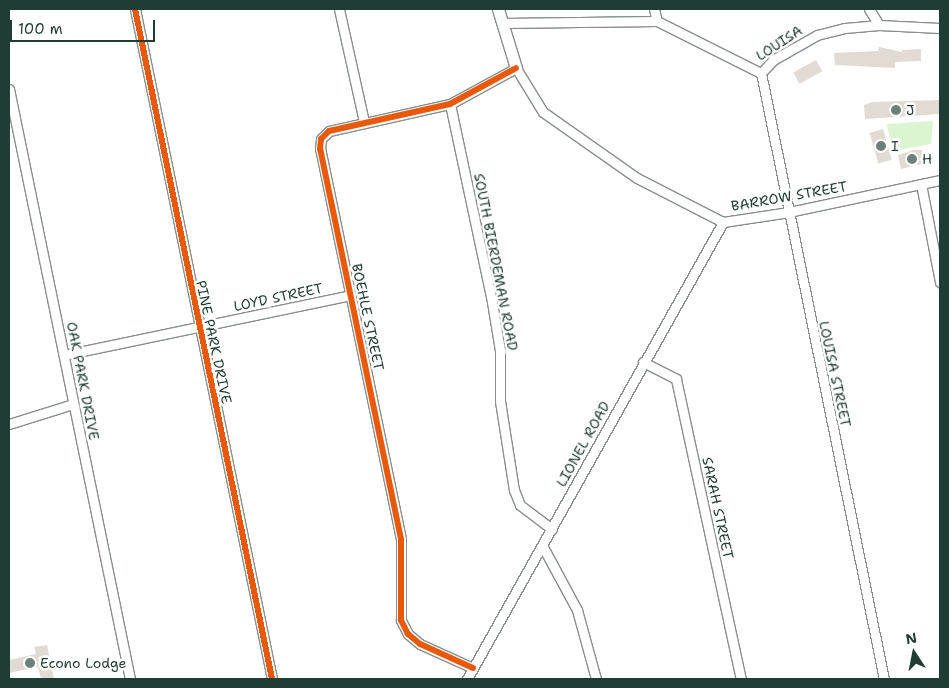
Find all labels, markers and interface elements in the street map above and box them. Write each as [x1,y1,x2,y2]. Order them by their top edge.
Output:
scale bar [12,10,158,42]
text: 100 m [18,19,63,39]
street label: LOUISA [753,22,805,64]
place label: J [906,102,914,118]
marker: J [890,104,902,116]
place label: I [891,138,899,154]
marker: I [875,140,887,152]
place label: H [922,151,932,167]
marker: H [906,153,918,165]
street label: SOUTH BIERDEMAN ROAD [471,172,521,352]
street label: BARROW STREET [730,178,848,214]
street label: BOEHLE STREET [348,262,388,372]
street label: PINE PARK DRIVE [193,279,235,405]
street label: LOYD STREET [232,279,324,315]
street label: LOUISA STREET [816,319,854,429]
street label: OAK PARK DRIVE [63,320,103,442]
street label: LIONEL ROAD [553,398,613,490]
street label: SARAH STREET [699,455,737,561]
north arrow [889,628,939,678]
text: N [904,628,918,648]
place label: Econo Lodge [40,655,126,671]
marker: Econo Lodge [24,657,36,669]

